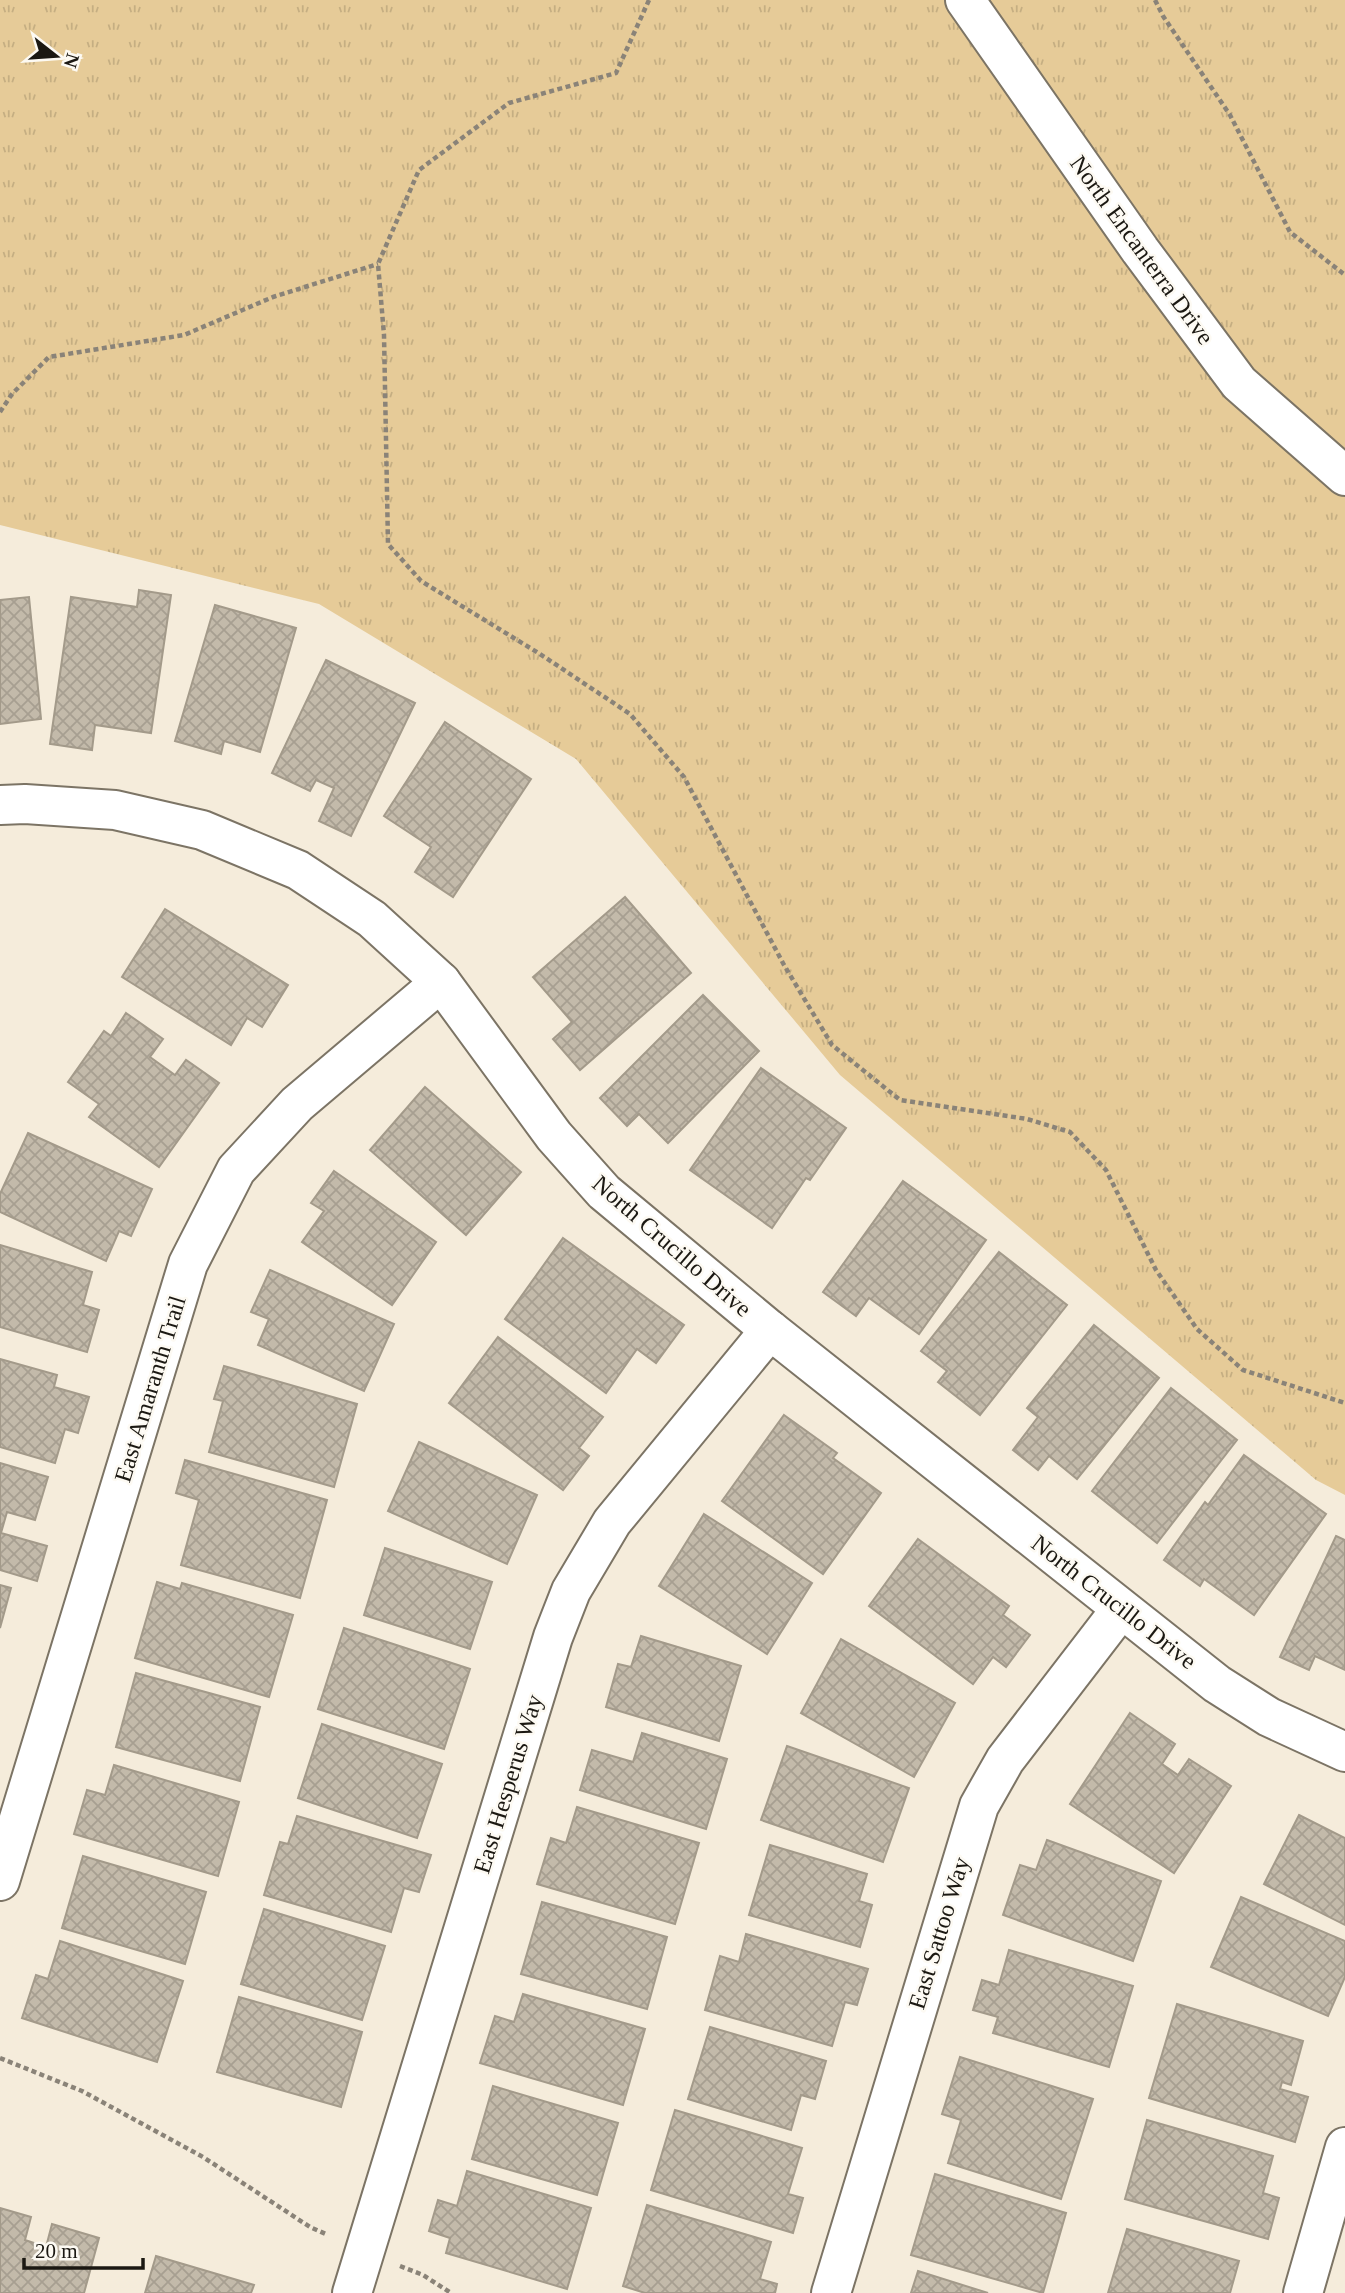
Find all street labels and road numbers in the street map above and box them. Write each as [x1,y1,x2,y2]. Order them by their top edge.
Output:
street label: North Encanterra Drive [1065,151,1219,349]
street label: North Crucillo Drive [588,1170,756,1322]
street label: East Amaranth Trail [109,1292,191,1485]
street label: North Crucillo Drive [1027,1530,1201,1674]
street label: East Hesperus Way [468,1691,548,1877]
street label: East Sattoo Way [904,1854,974,2012]

